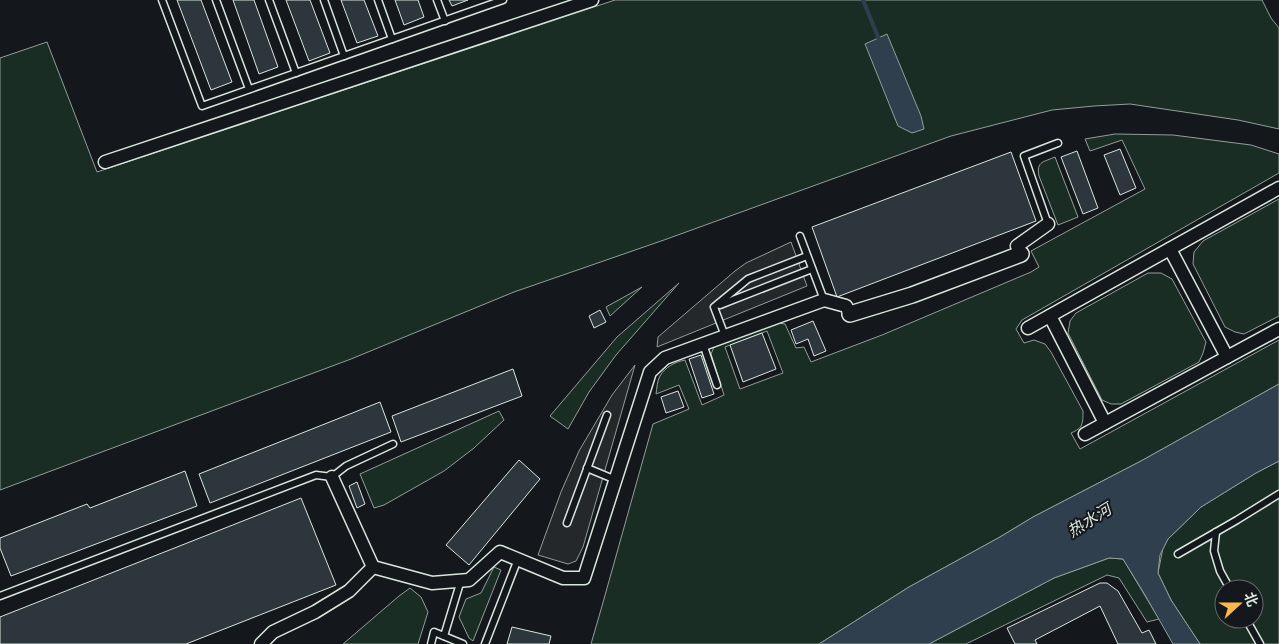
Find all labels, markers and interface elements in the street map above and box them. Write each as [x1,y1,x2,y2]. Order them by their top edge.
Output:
water label: 热水河 [1063,496,1118,542]
north arrow [1214,579,1264,629]
text: 北 [1240,589,1263,609]

